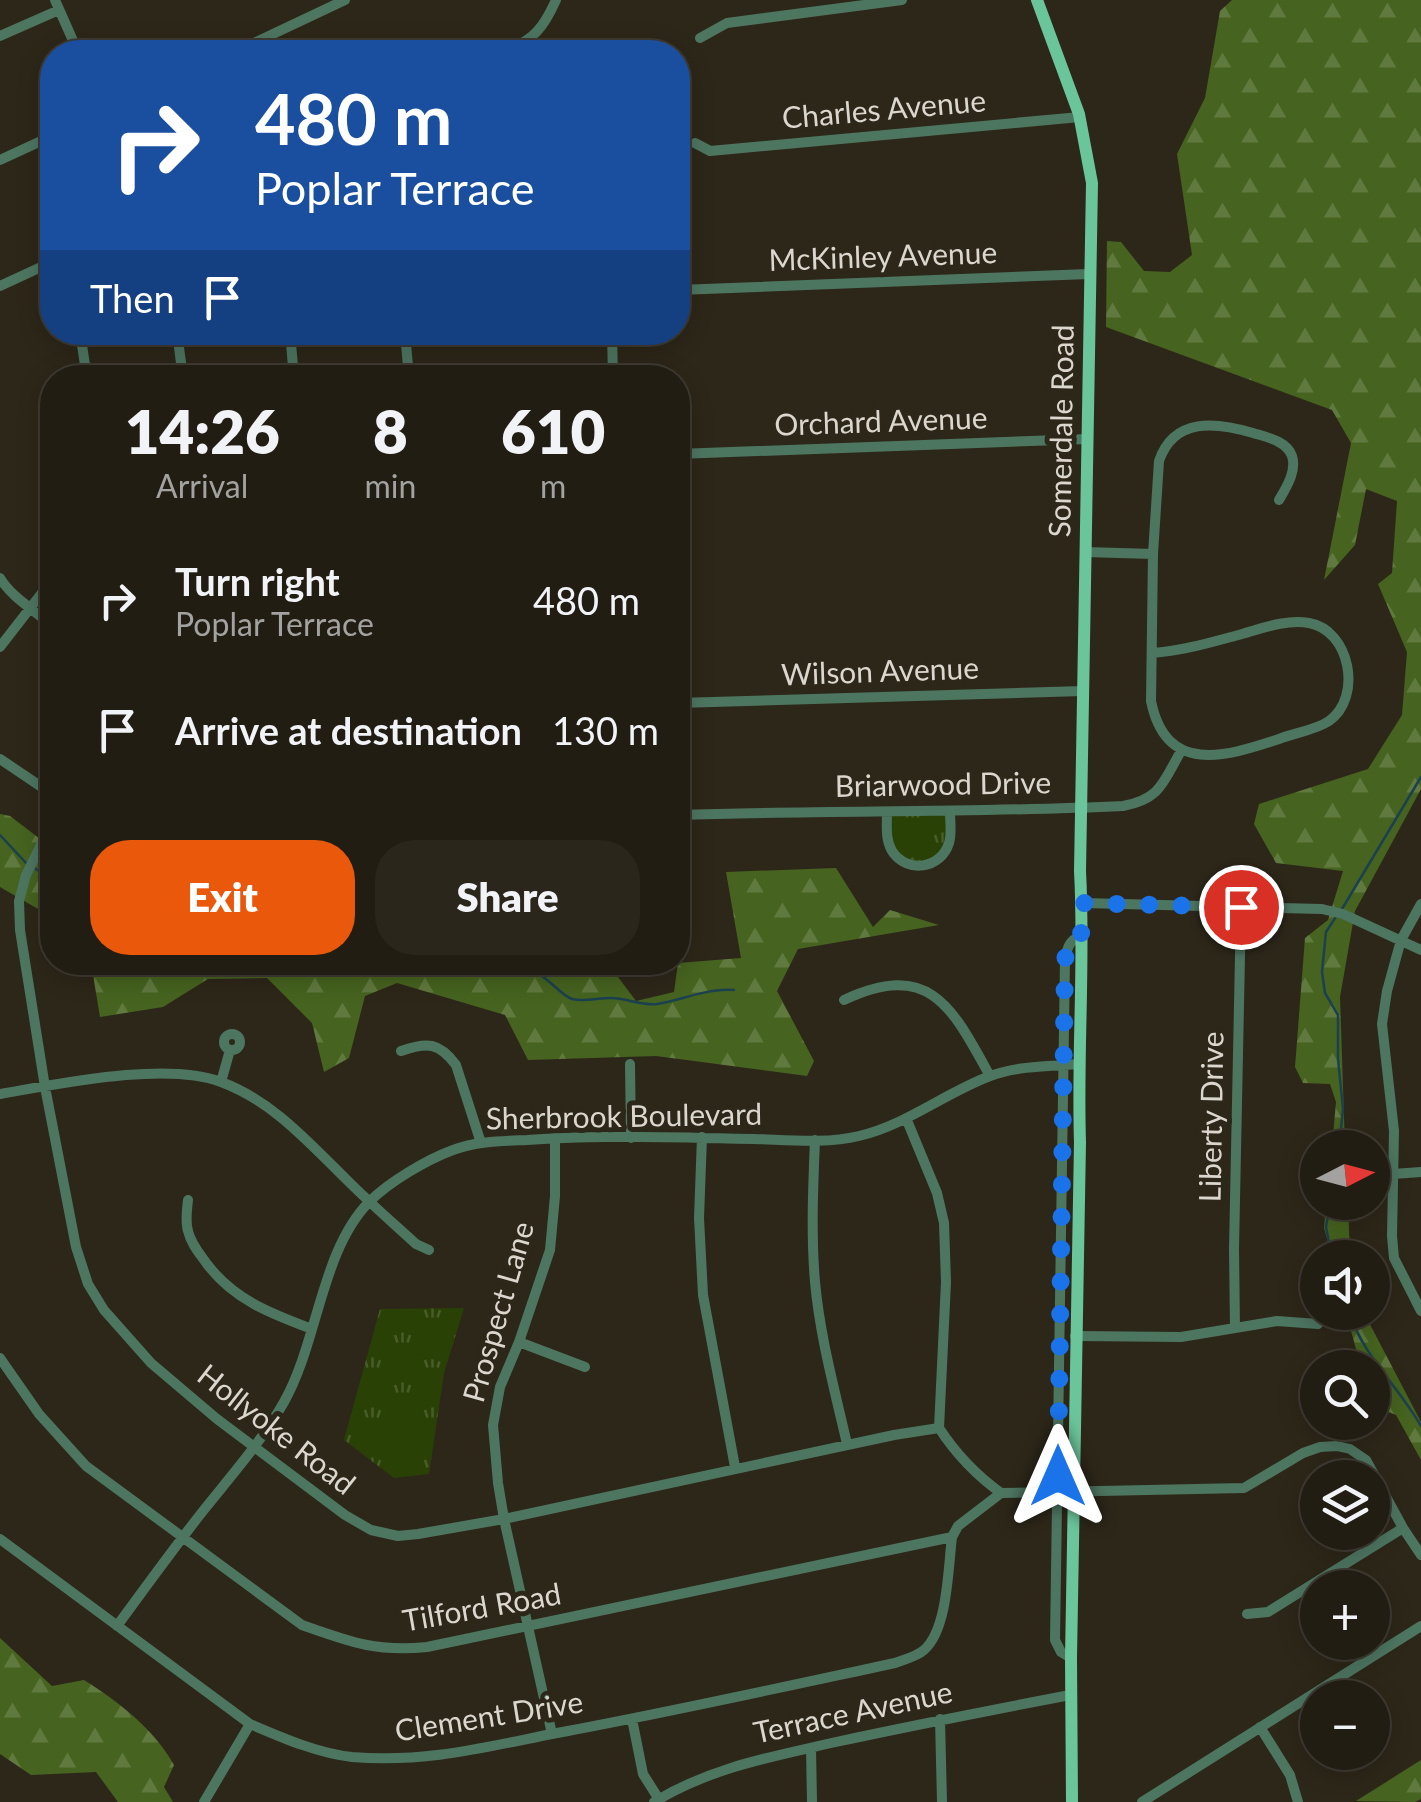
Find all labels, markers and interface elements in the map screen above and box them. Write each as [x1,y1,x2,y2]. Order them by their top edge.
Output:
text: 480 m [255,76,452,160]
icon: right [90,80,220,210]
street label: Charles Avenue [780,81,987,135]
text: Poplar Terrace [255,161,535,215]
street label: McKinley Avenue [768,233,998,277]
icon: arrive [195,270,250,325]
text: Then [90,275,175,321]
street label: Somerdale Road [1040,324,1080,538]
text: 14:26 [125,395,280,467]
text: 8 [373,395,408,467]
text: 610 [501,395,605,467]
street label: Orchard Avenue [774,398,988,442]
text: Arrival [156,466,248,505]
text: min [364,466,416,505]
text: m [540,466,566,505]
text: Turn right [175,558,340,604]
icon: right [90,573,145,628]
text: 480 m [533,577,640,623]
text: Poplar Terrace [175,604,374,643]
street label: Wilson Avenue [780,649,979,691]
icon: arrive [90,703,145,758]
text: Arrive at destination [175,707,522,753]
text: 130 m [552,707,659,753]
street label: Briarwood Drive [834,763,1051,803]
button: Exit [90,840,355,955]
button: Share [375,840,640,955]
pin [1199,865,1284,950]
icon: arrive [1214,880,1269,935]
street label: Liberty Drive [1191,1031,1229,1203]
street label: Sherbrook Boulevard [486,1095,762,1135]
north arrow [1300,1130,1390,1220]
map controls [1300,1130,1390,1770]
street label: Prospect Lane [454,1217,540,1406]
button: sound [1300,1240,1390,1330]
button: search [1300,1350,1390,1440]
street label: Hollyoke Road [191,1356,363,1501]
position arrow [1006,1424,1110,1528]
button: layers [1300,1460,1390,1550]
button: + [1300,1570,1390,1660]
street label: Tilford Road [400,1574,564,1638]
street label: Terrace Avenue [750,1672,955,1750]
button: − [1300,1680,1390,1770]
street label: Clement Drive [392,1682,585,1748]

